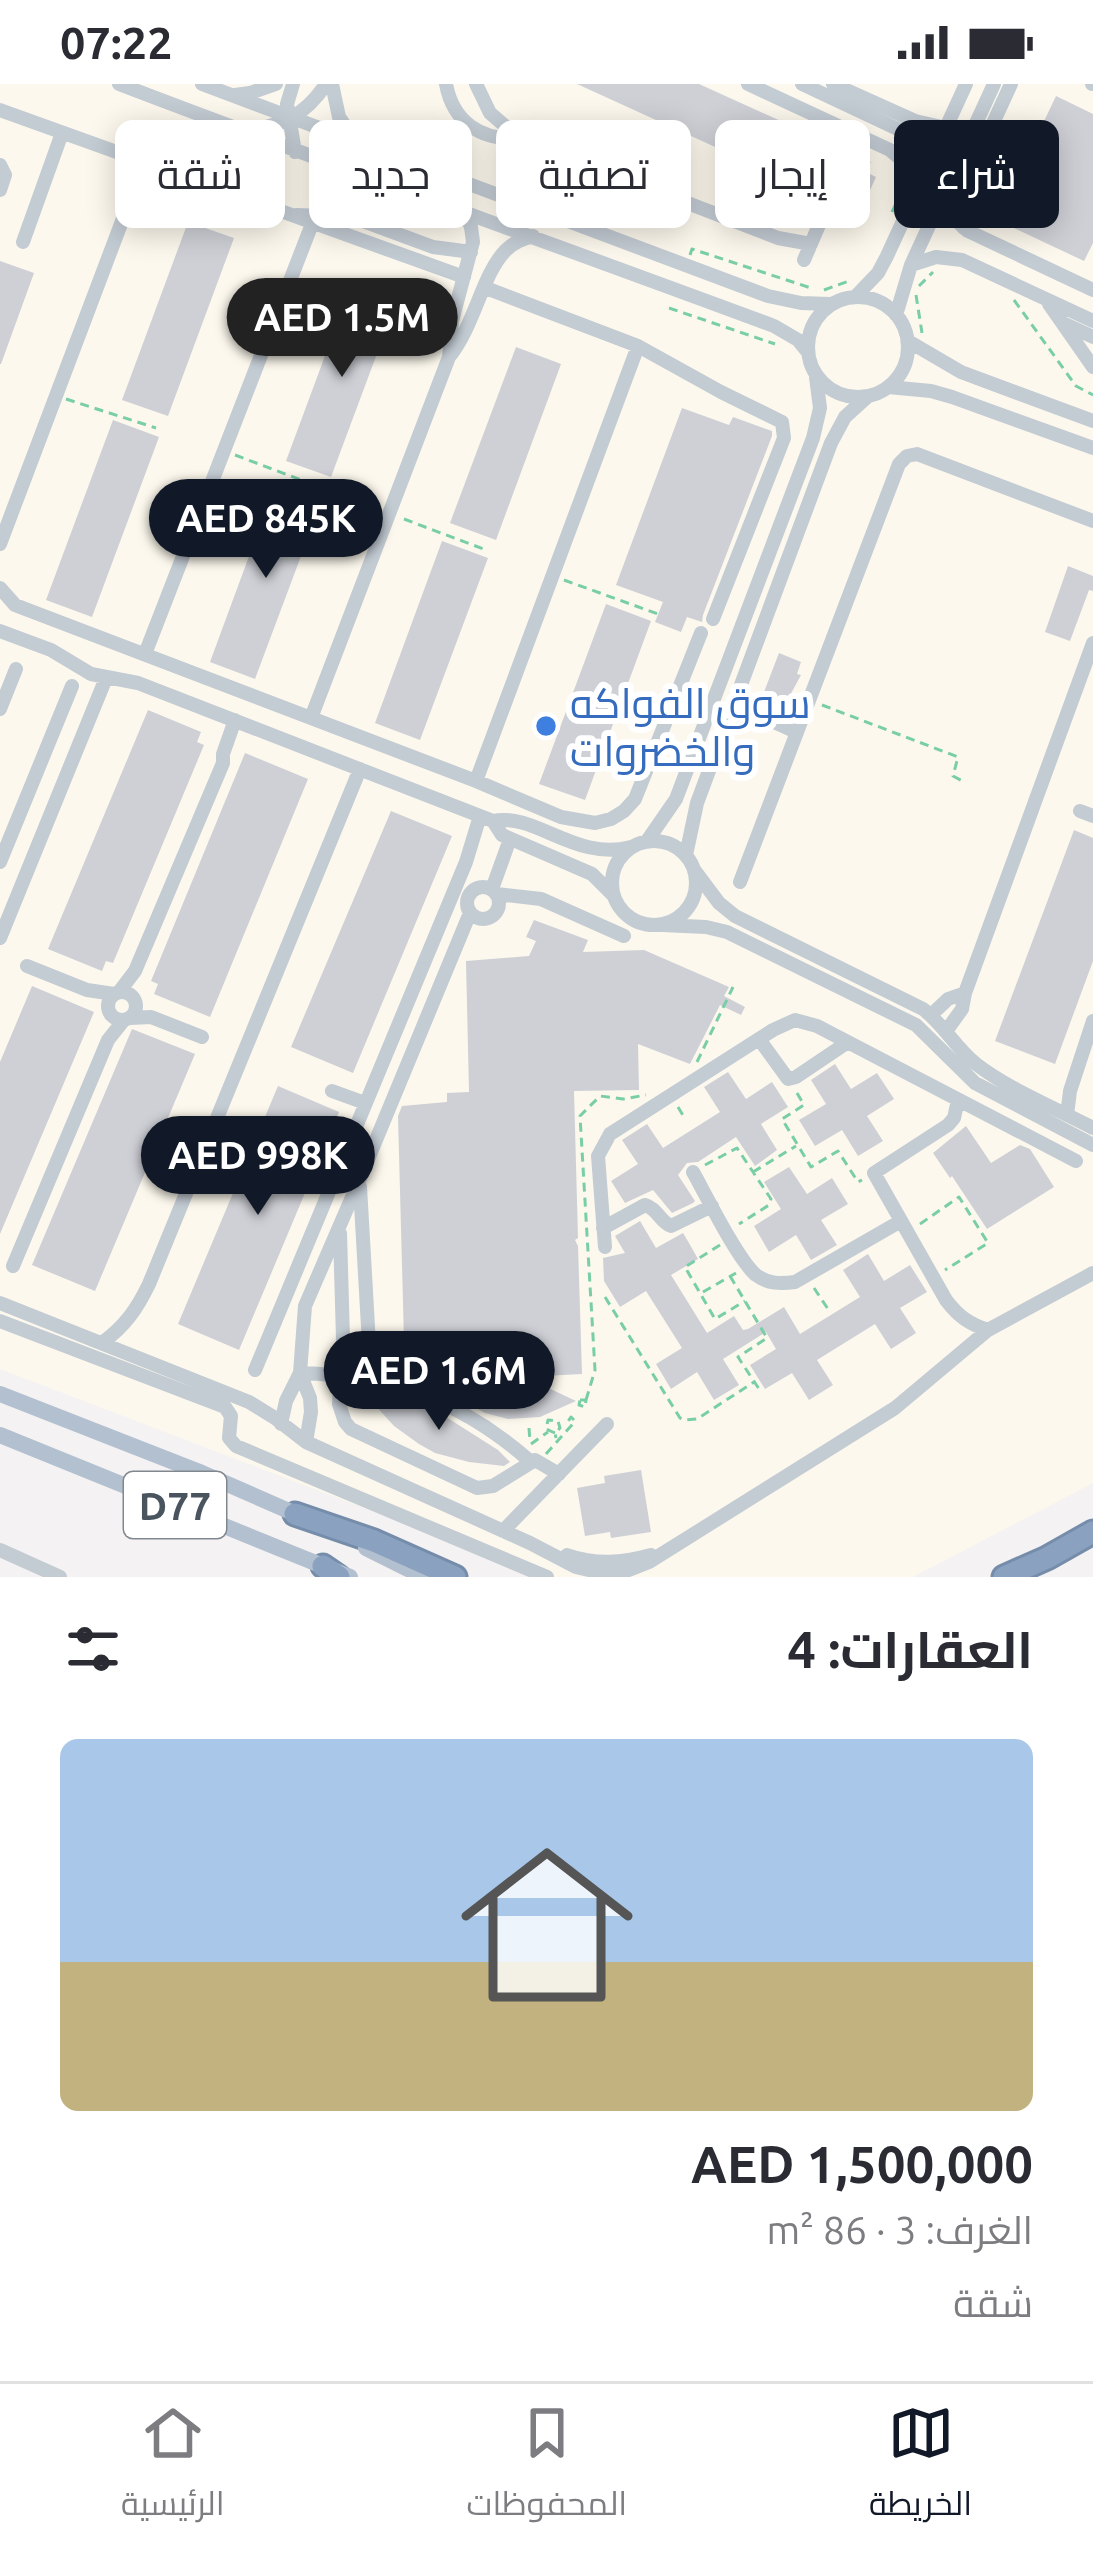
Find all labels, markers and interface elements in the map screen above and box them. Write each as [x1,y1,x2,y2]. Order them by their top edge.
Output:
text: 07:22 [60,17,173,68]
chip: شقة [115,120,285,228]
chip: جديد [309,120,472,228]
chip: تصفية [496,120,691,228]
chip: إيجار [715,120,870,228]
chip: شراء [894,120,1059,228]
pin: AED 1.5M [218,278,466,380]
text: AED 1.5M [254,295,430,338]
pin: AED 845K [142,479,390,581]
text: AED 845K [176,496,356,539]
place label: سوق الفواكه والخضروات [570,679,811,775]
marker: سوق الفواكه والخضروات [533,713,559,739]
pin: AED 998K [134,1116,382,1218]
text: AED 998K [168,1133,348,1176]
pin: AED 1.6M [315,1331,563,1433]
text: AED 1.6M [351,1348,527,1391]
road number: D77 [124,1472,226,1538]
icon: filters [60,1616,126,1682]
text: العقارات: 4 [787,1620,1033,1678]
icon: home [439,1817,655,2033]
text: AED 1,500,000 [691,2135,1033,2193]
text: الغرف: 3 · 86 m² [766,2208,1033,2251]
text: شقة [953,2281,1033,2324]
tab: الرئيسية [121,2400,225,2534]
tab: المحفوظات [466,2400,627,2534]
tab: الخريطة [869,2400,972,2534]

